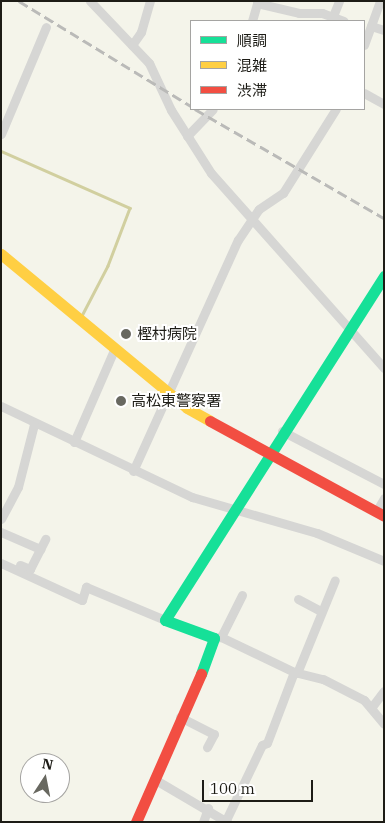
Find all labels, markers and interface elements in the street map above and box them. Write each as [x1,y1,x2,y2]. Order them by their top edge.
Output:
legend [190,20,365,110]
text: 順調 [237,31,267,50]
text: 混雑 [237,56,267,75]
text: 渋滞 [237,81,267,100]
place label: 樫村病院 [137,325,197,343]
marker: 樫村病院 [119,327,133,341]
place label: 高松東警察署 [131,392,221,410]
marker: 高松東警察署 [115,395,127,407]
north arrow [20,753,70,803]
text: N [41,754,55,774]
scale bar [205,770,316,802]
text: 100 m [210,779,255,798]

